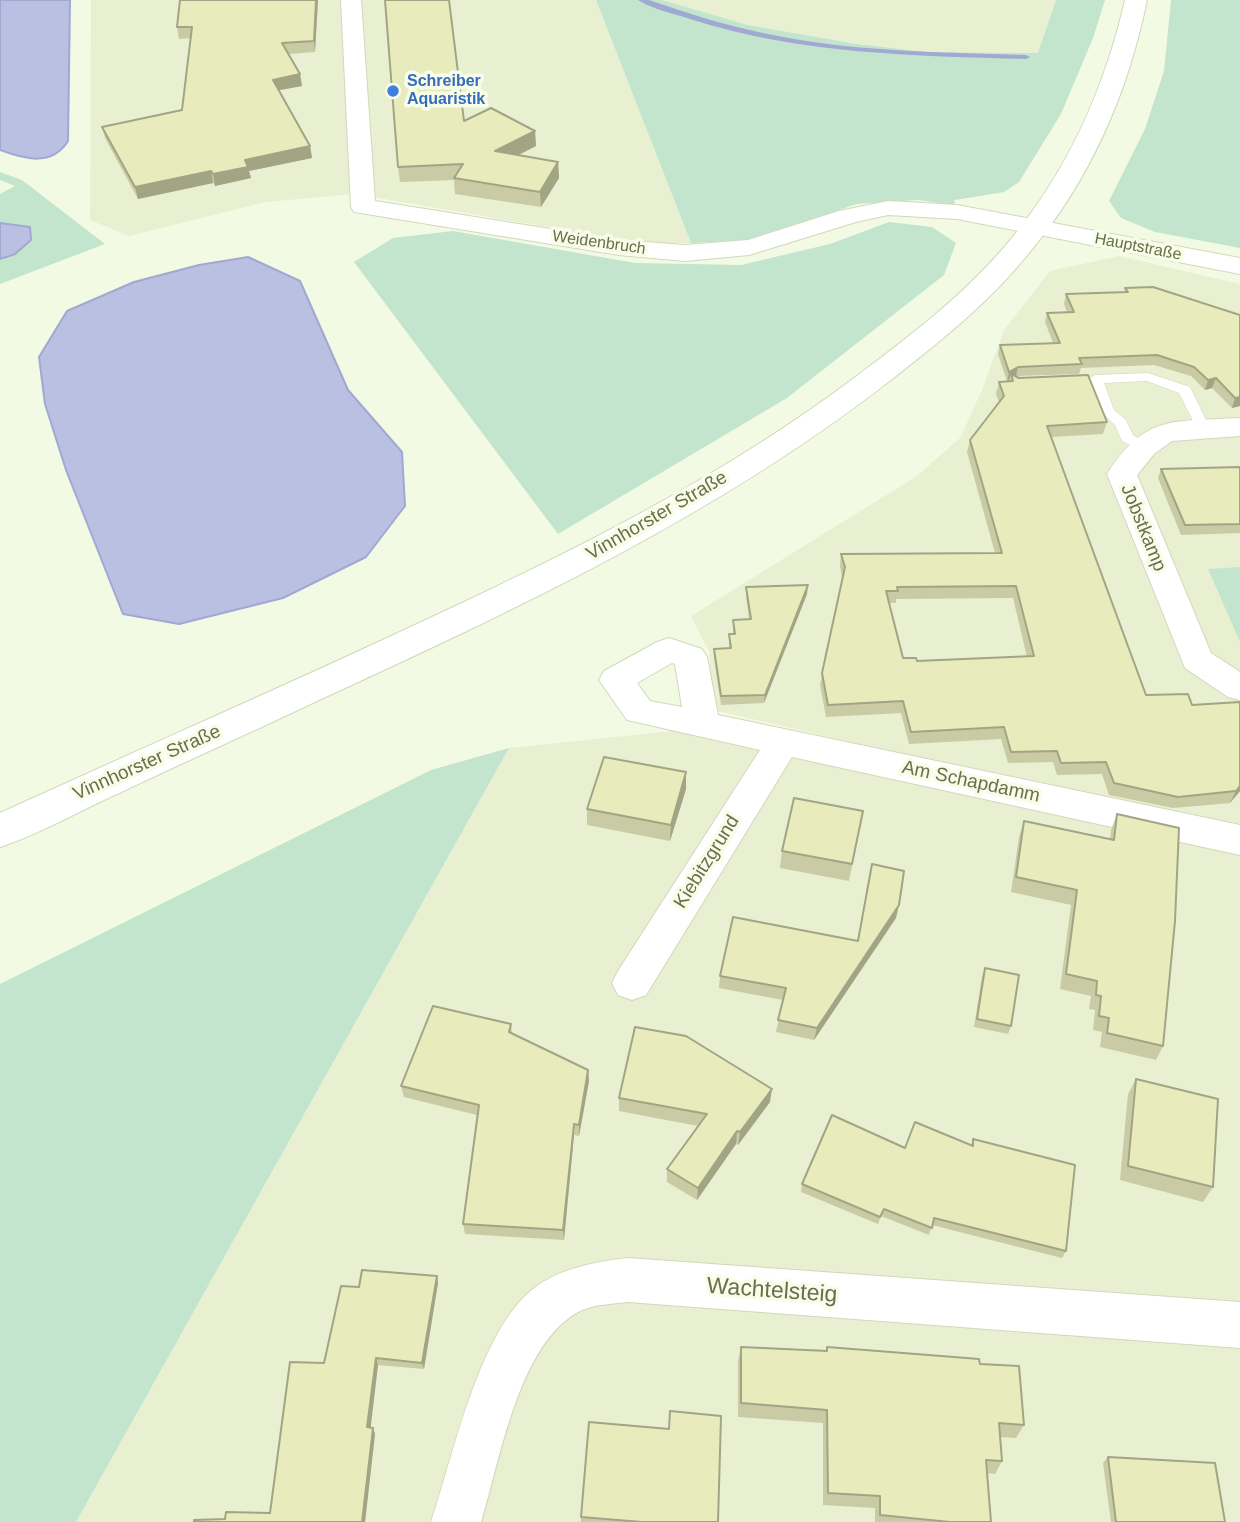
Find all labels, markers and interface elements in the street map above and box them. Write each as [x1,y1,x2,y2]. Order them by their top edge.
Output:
place label: Schreiber Aquaristik [407,72,485,110]
marker: Schreiber Aquaristik [385,83,401,99]
street label: Weidenbruch [551,227,647,259]
street label: Hauptstraße [1093,229,1183,265]
street label: Vinnhorster Straße [582,466,732,566]
street label: Jobstkamp [1115,481,1171,575]
street label: Vinnhorster Straße [70,720,224,806]
street label: Am Schapdamm [900,756,1042,808]
street label: Kiebitzgrund [669,811,745,913]
street label: Wachtelsteig [706,1273,838,1309]

